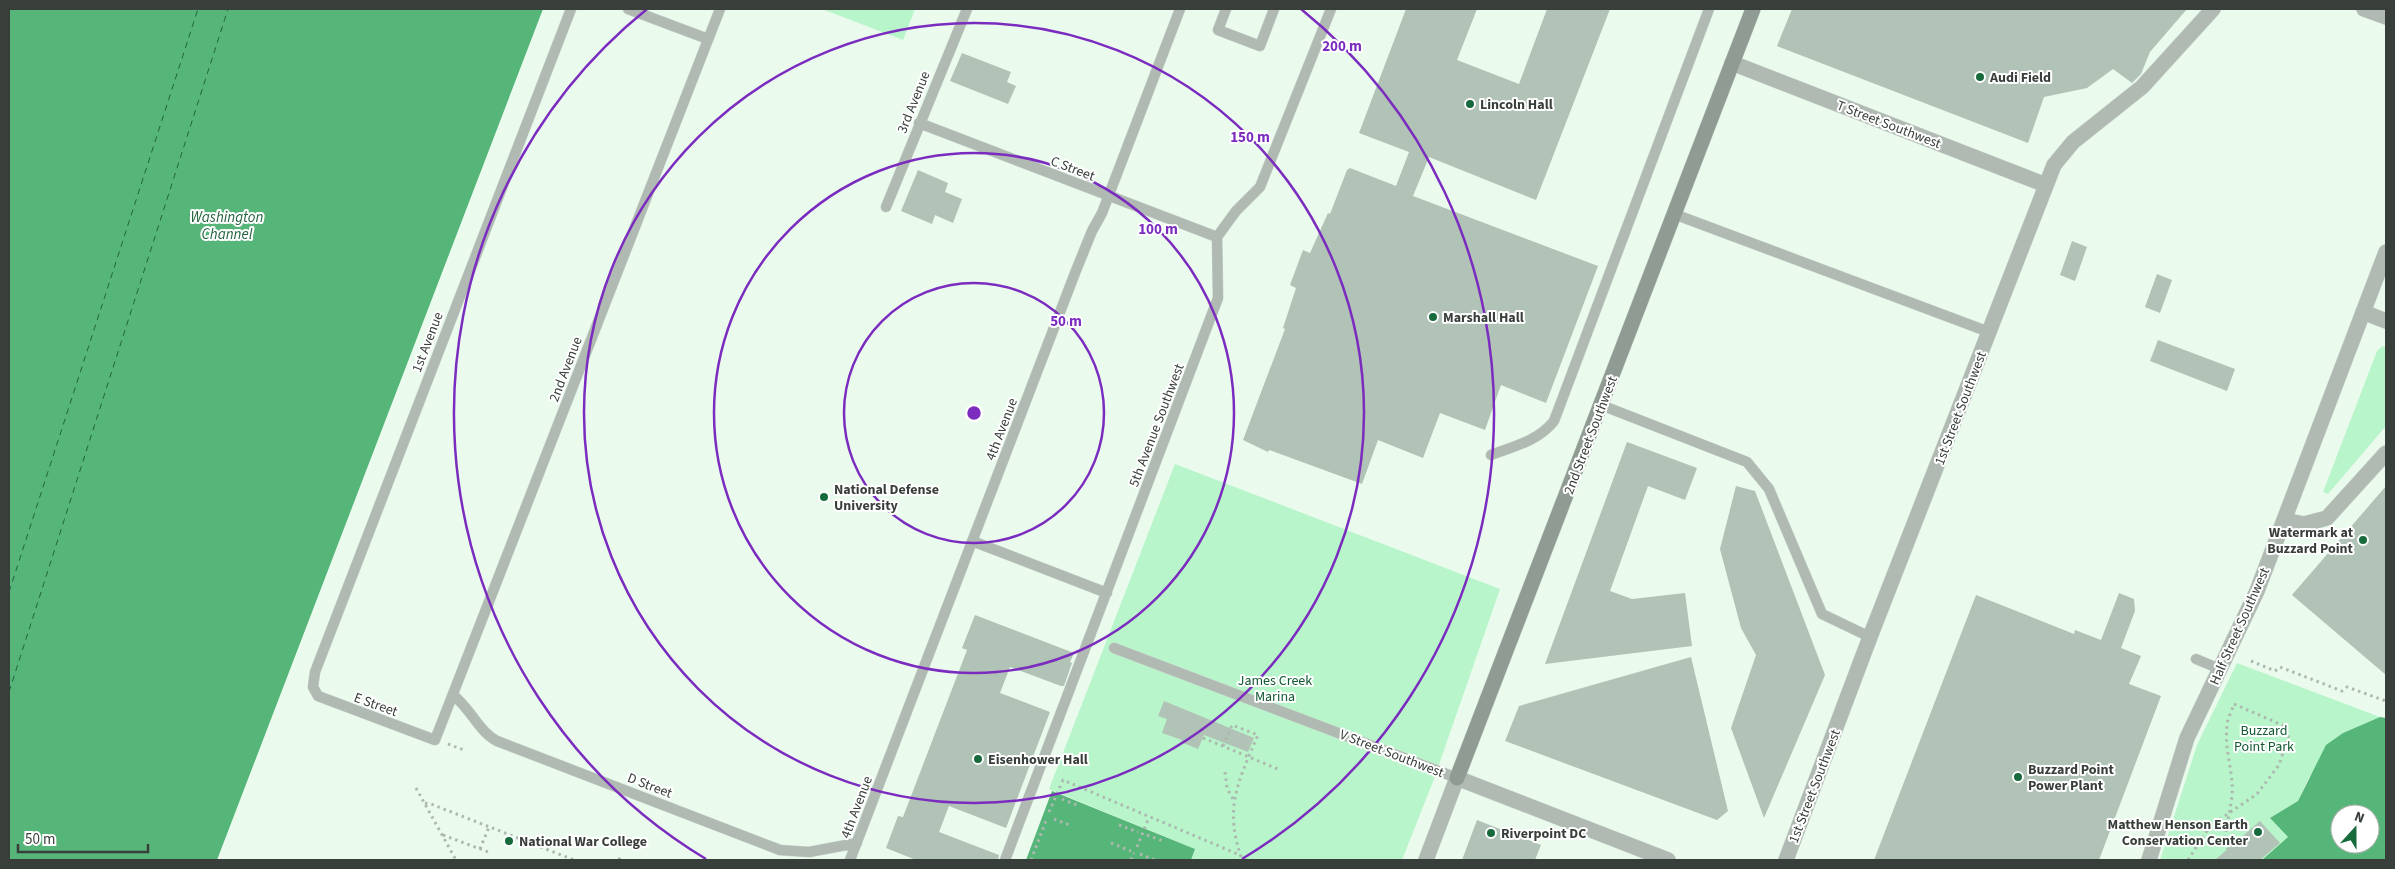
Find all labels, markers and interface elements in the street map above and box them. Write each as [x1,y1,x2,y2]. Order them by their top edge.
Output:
text: 200 m [1322,36,1362,57]
street label: 3rd Avenue [892,68,935,136]
place label: Audi Field [1989,68,2051,88]
marker: Audi Field [1974,71,1986,83]
place label: Lincoln Hall [1480,95,1553,115]
street label: T Street Southwest [1833,96,1944,154]
marker: Lincoln Hall [1464,98,1476,110]
text: 150 m [1230,127,1270,148]
street label: C Street [1048,151,1098,187]
water label: Washington Channel [191,207,264,245]
text: 100 m [1138,219,1178,240]
place label: Marshall Hall [1443,308,1524,328]
street label: 1st Avenue [407,309,449,375]
text: 50 m [1050,311,1082,332]
marker: Marshall Hall [1427,311,1439,323]
street label: 2nd Avenue [544,334,588,405]
street label: 1st Street Southwest [1930,348,1992,468]
street label: 5th Avenue Southwest [1124,361,1190,490]
street label: 2nd Street Southwest [1559,373,1623,497]
street label: 4th Avenue [981,395,1023,463]
centre of rings [965,404,983,422]
place label: National Defense University [834,480,939,516]
marker: National Defense University [818,491,830,503]
place label: Watermark at Buzzard Point [2267,523,2354,559]
marker: Watermark at Buzzard Point [2357,534,2369,546]
street label: Half Street Southwest [2205,564,2275,688]
park label: James Creek Marina [1238,671,1312,707]
street label: E Street [351,688,401,722]
park label: Buzzard Point Park [2234,721,2294,757]
street label: V Street Southwest [1337,725,1447,783]
street label: 1st Street Southwest [1784,726,1846,846]
place label: Eisenhower Hall [988,750,1088,770]
marker: Eisenhower Hall [972,753,984,765]
place label: Buzzard Point Power Plant [2028,760,2114,796]
street label: D Street [624,768,675,804]
marker: Buzzard Point Power Plant [2012,771,2024,783]
street label: 4th Avenue [836,773,878,841]
north arrow [2330,804,2380,854]
text: N [2351,807,2367,829]
place label: Matthew Henson Earth Conservation Center [2107,815,2248,851]
scale bar [18,822,148,854]
place label: Riverpoint DC [1501,824,1586,844]
marker: Matthew Henson Earth Conservation Center [2252,826,2264,838]
marker: Riverpoint DC [1485,827,1497,839]
text: 50 m [25,829,55,850]
place label: National War College [519,832,647,852]
marker: National War College [503,835,515,847]

